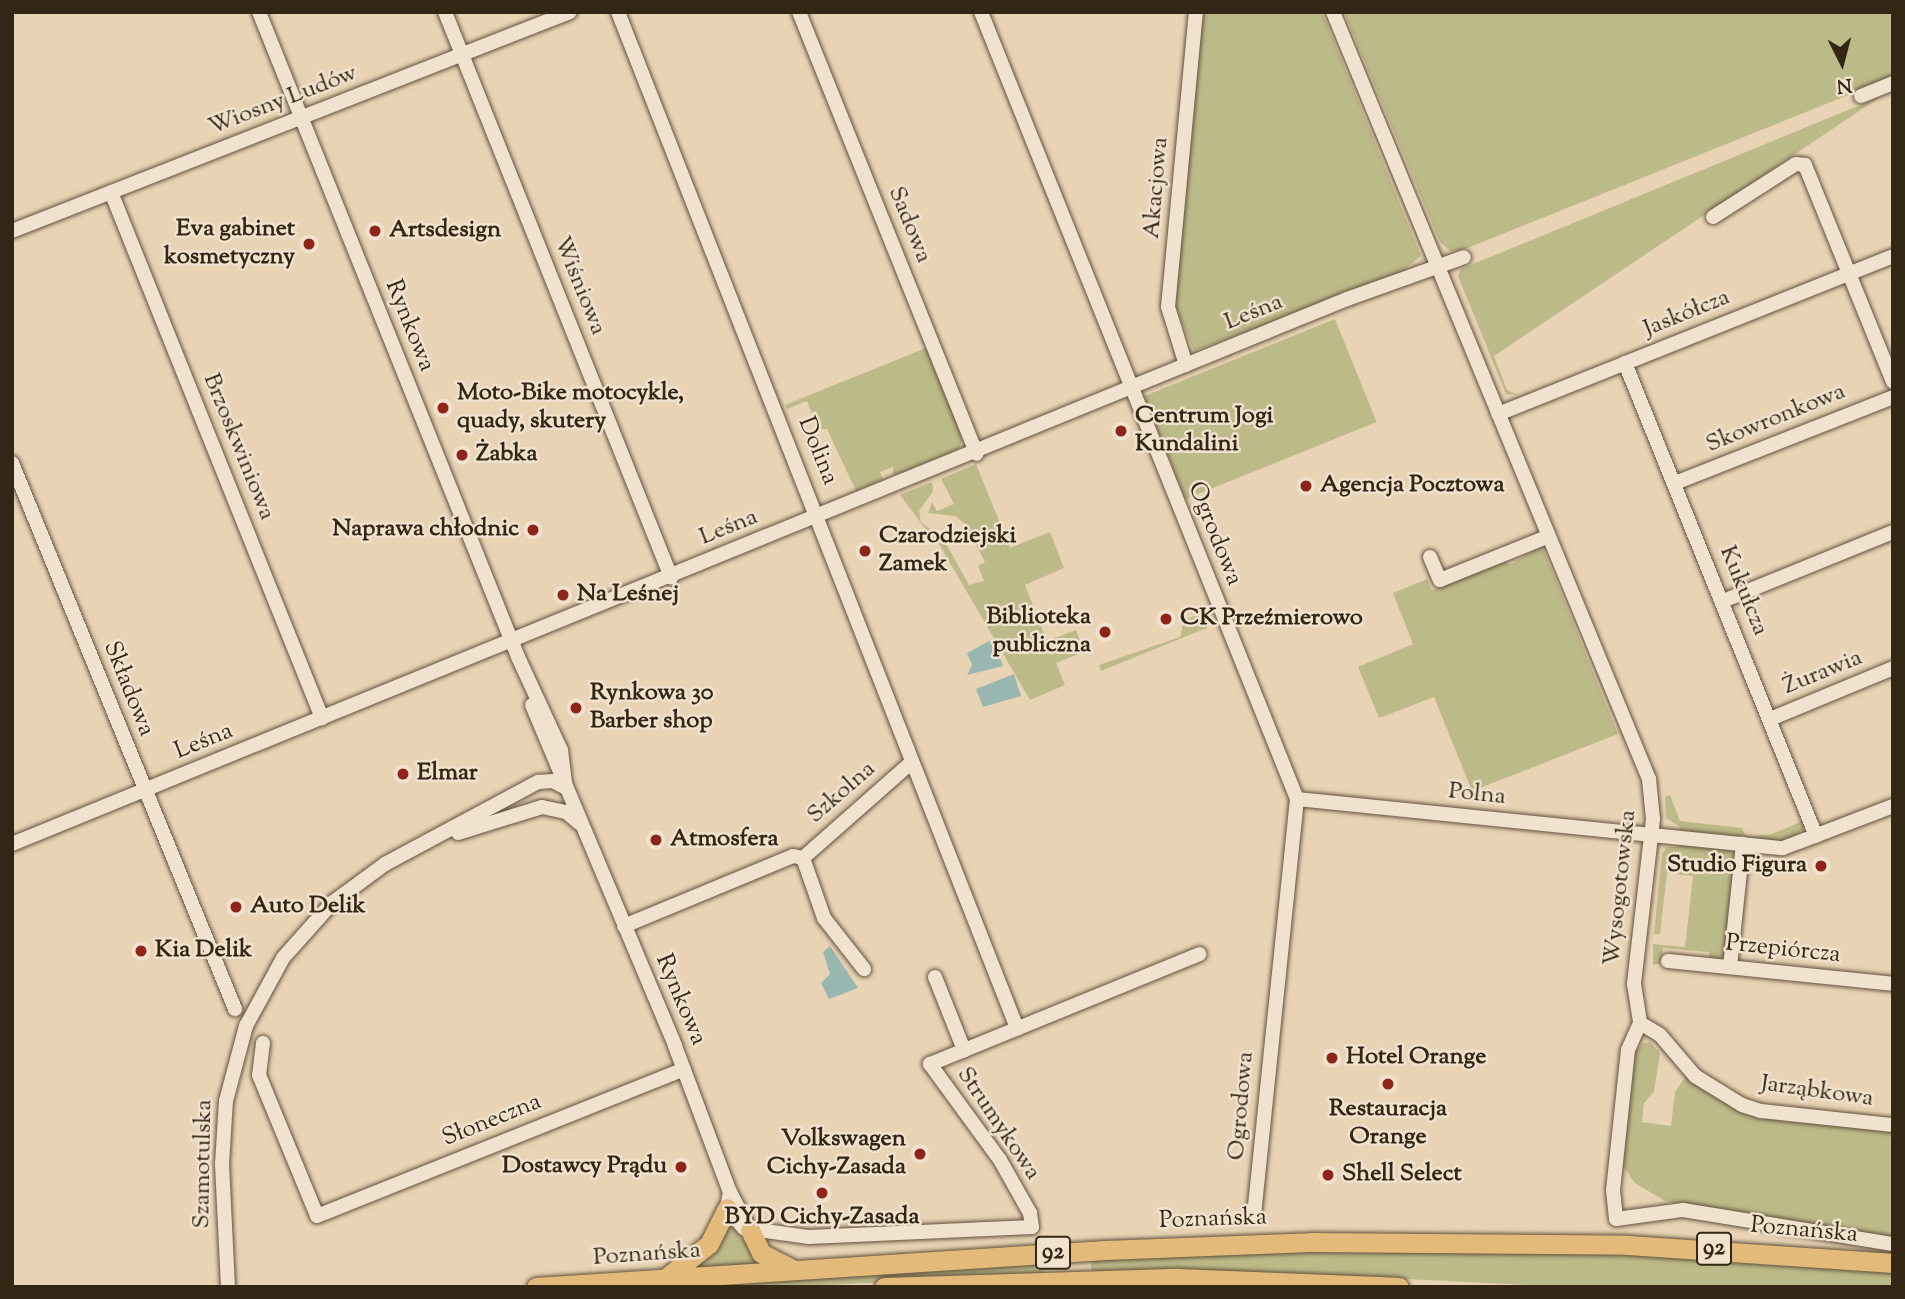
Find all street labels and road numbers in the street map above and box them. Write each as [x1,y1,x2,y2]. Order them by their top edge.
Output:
street label: Wiosny Ludów [205,59,361,143]
street label: Akacjowa [1138,136,1176,240]
street label: Sadowa [881,183,937,267]
street label: Wiśniowa [546,232,612,340]
street label: Rynkowa [378,276,440,376]
street label: Jaskółcza [1640,284,1734,344]
street label: Leśna [1221,288,1287,338]
street label: Brzoskwiniowa [196,370,280,524]
street label: Skowronkowa [1702,378,1850,460]
street label: Dolina [790,413,844,489]
street label: Ogrodowa [1180,478,1248,590]
street label: Leśna [696,503,762,553]
street label: Kukułcza [1712,542,1774,640]
street label: Składowa [96,637,160,741]
street label: Żurawia [1779,644,1867,702]
street label: Leśna [171,717,237,767]
street label: Szkolna [802,756,882,830]
street label: Polna [1447,778,1507,812]
street label: Wysogotowska [1598,809,1644,967]
street label: Przepiórcza [1724,930,1842,970]
street label: Rynkowa [648,950,712,1050]
street label: Ogrodowa [1223,1050,1261,1162]
street label: Strumykowa [950,1062,1046,1186]
street label: Jarząbkowa [1759,1070,1875,1114]
street label: Słoneczna [438,1088,546,1154]
street label: Szamotulska [188,1099,220,1229]
street label: Poznańska [1159,1204,1267,1236]
street label: Poznańska [1749,1212,1859,1250]
road number: 92 [1695,1230,1733,1268]
road number: 92 [1034,1234,1072,1272]
street label: Poznańska [592,1237,702,1273]

